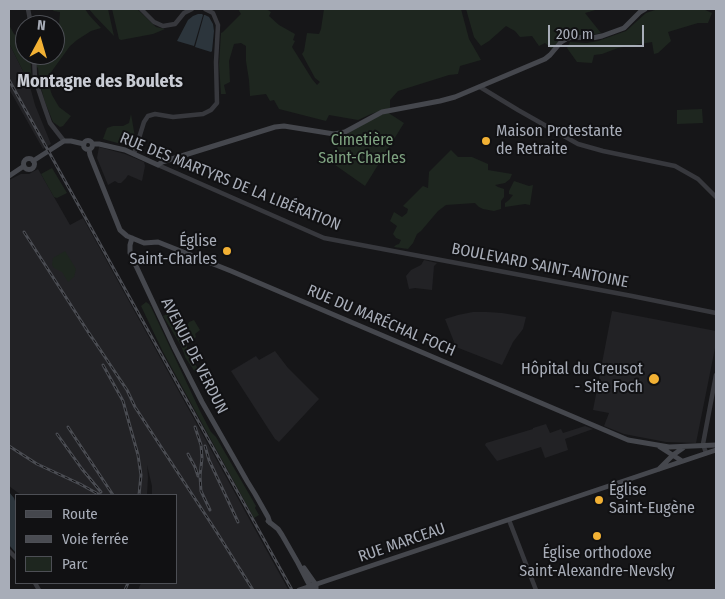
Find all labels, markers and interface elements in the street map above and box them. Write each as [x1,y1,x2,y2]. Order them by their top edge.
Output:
north arrow [15,15,65,65]
scale bar [550,15,646,47]
text: N [36,17,47,34]
text: 200 m [556,25,593,43]
district label: Montagne des Boulets [17,71,183,93]
place label: Maison Protestante de Retraite [496,122,622,160]
street label: RUE DES MARTYRS DE LA LIBÉRATION [117,129,343,235]
park label: Cimetière Saint-Charles [318,131,406,169]
marker: Maison Protestante de Retraite [480,135,492,147]
place label: Église Saint-Charles [130,232,217,270]
street label: BOULEVARD SAINT-ANTOINE [450,239,630,293]
marker: Église Saint-Charles [221,245,233,257]
street label: RUE DU MARÉCHAL FOCH [304,281,458,361]
street label: AVENUE DE VERDUN [156,295,232,417]
place label: Hôpital du Creusot - Site Foch [521,360,643,398]
marker: Hôpital du Creusot - Site Foch [647,372,661,386]
place label: Église Saint-Eugène [609,481,695,519]
legend [15,494,178,584]
marker: Église Saint-Eugène [593,494,605,506]
text: Route [62,505,98,523]
street label: RUE MARCEAU [356,519,448,567]
text: Voie ferrée [62,530,129,548]
marker: Église orthodoxe Saint-Alexandre-Nevsky [591,530,603,542]
place label: Église orthodoxe Saint-Alexandre-Nevsky [519,544,675,582]
text: Parc [62,555,88,573]

